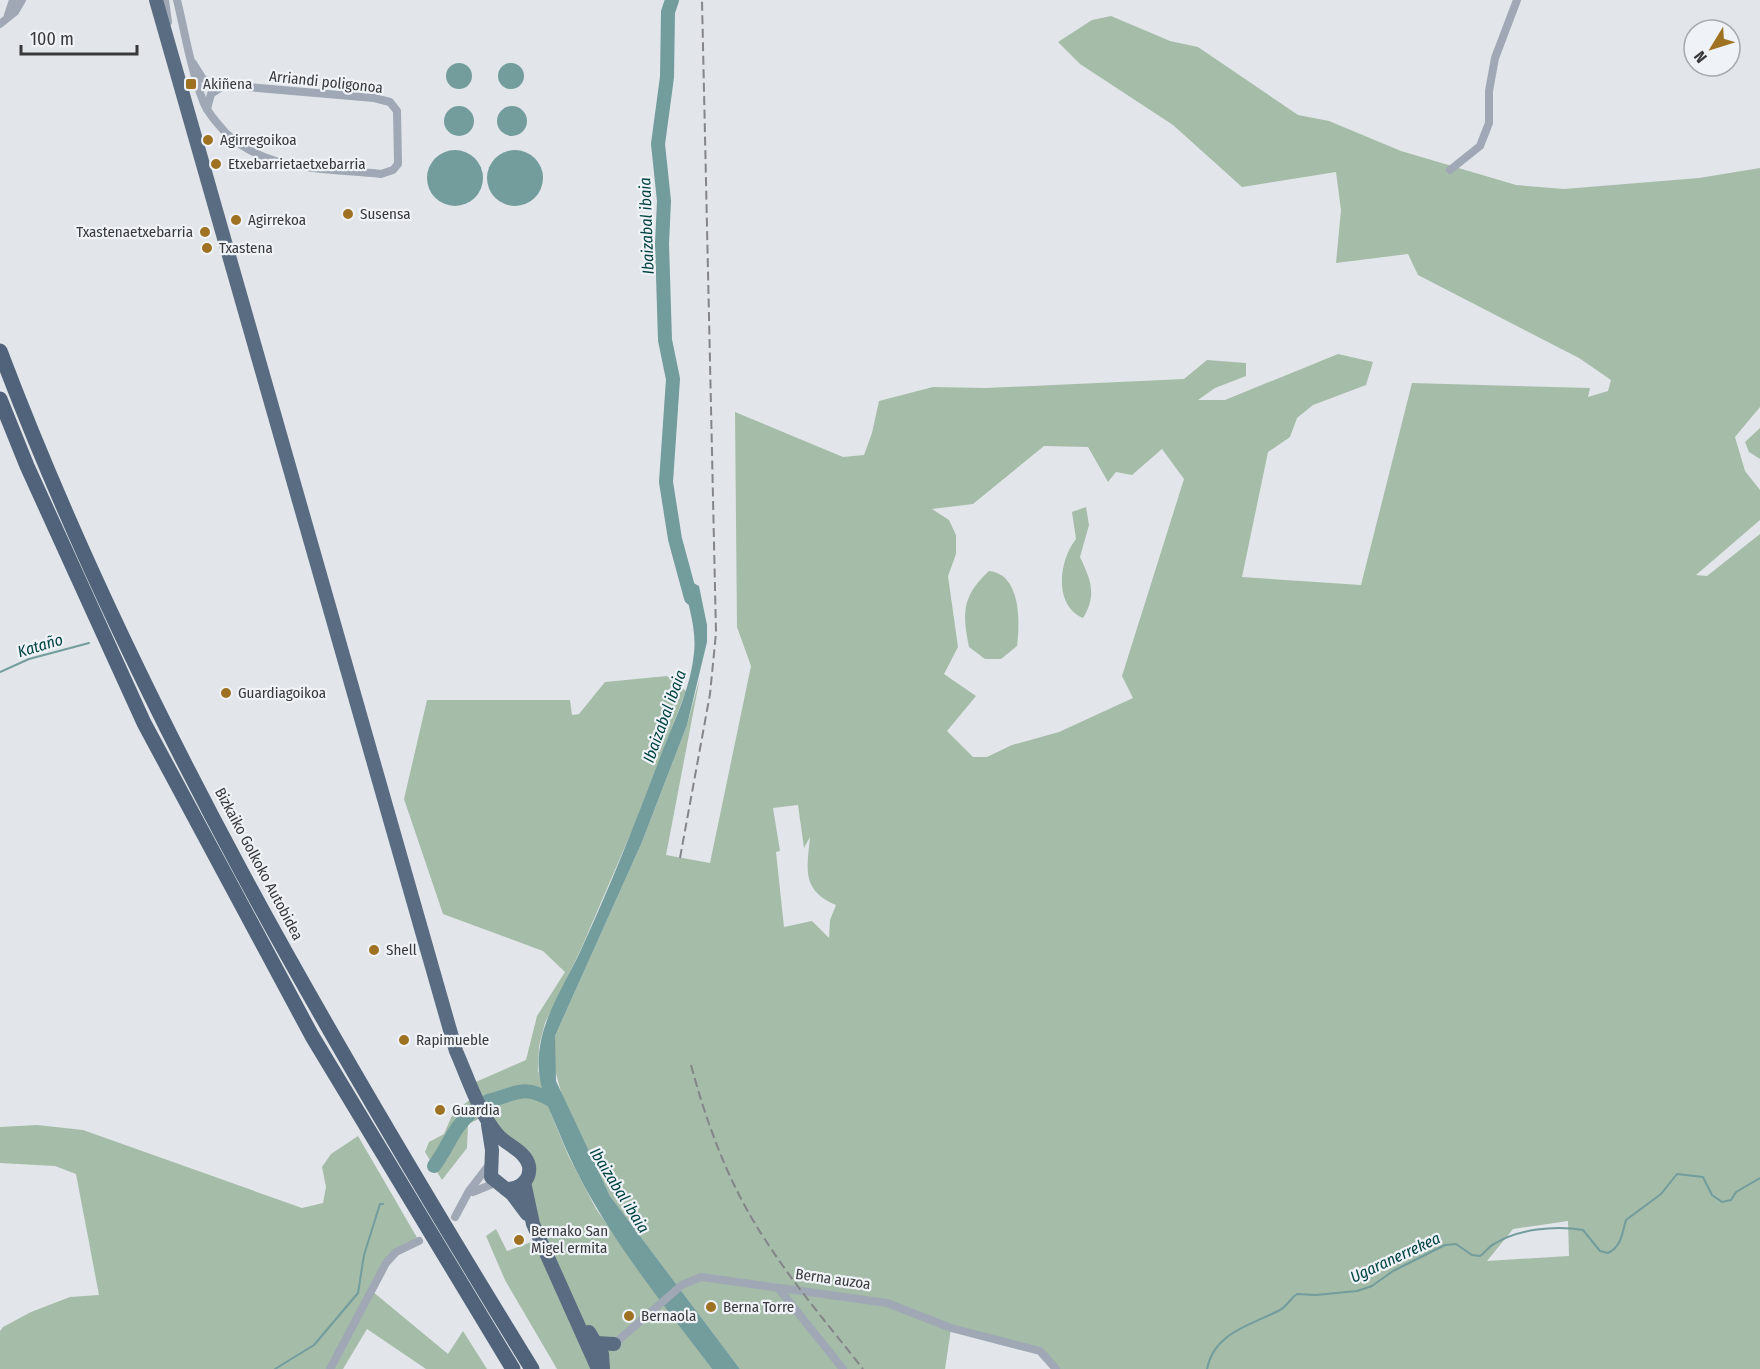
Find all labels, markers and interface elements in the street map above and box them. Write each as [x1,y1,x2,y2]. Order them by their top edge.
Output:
scale bar [21,18,136,56]
north arrow [1682,18,1742,78]
text: 100 m [30,28,74,50]
text: N [1690,47,1711,67]
street label: Arriandi poligonoa [268,67,384,97]
place label: Akiñena [203,75,252,93]
marker: Akiñena [184,77,198,91]
place label: Agirregoikoa [220,131,297,149]
marker: Agirregoikoa [201,133,215,147]
place label: Etxebarrietaetxebarria [228,155,366,173]
marker: Etxebarrietaetxebarria [209,157,223,171]
water label: Ibaizabal ibaia [635,177,658,275]
place label: Susensa [360,205,411,223]
marker: Susensa [341,207,355,221]
place label: Agirrekoa [248,211,306,229]
marker: Agirrekoa [229,213,243,227]
place label: Txastenaetxebarria [76,223,193,241]
marker: Txastenaetxebarria [198,225,212,239]
place label: Txastena [219,239,273,257]
marker: Txastena [200,241,214,255]
water label: Kataño [15,630,65,661]
water label: Ibaizabal ibaia [639,667,690,765]
place label: Guardiagoikoa [238,684,326,702]
marker: Guardiagoikoa [219,686,233,700]
street label: Bizkaiko Golkoko Autobidea [211,785,307,943]
place label: Shell [386,941,417,959]
marker: Shell [367,943,381,957]
place label: Rapimueble [416,1031,489,1049]
marker: Rapimueble [397,1033,411,1047]
place label: Guardia [452,1101,500,1119]
marker: Guardia [433,1103,447,1117]
water label: Ibaizabal ibaia [586,1144,653,1236]
place label: Bernako San Migel ermita [531,1222,608,1257]
water label: Ugaranerrekea [1347,1228,1443,1287]
marker: Bernako San Migel ermita [512,1233,526,1247]
street label: Berna auzoa [794,1265,872,1293]
place label: Berna Torre [723,1298,794,1316]
marker: Berna Torre [704,1300,718,1314]
place label: Bernaola [641,1307,696,1325]
marker: Bernaola [622,1309,636,1323]

